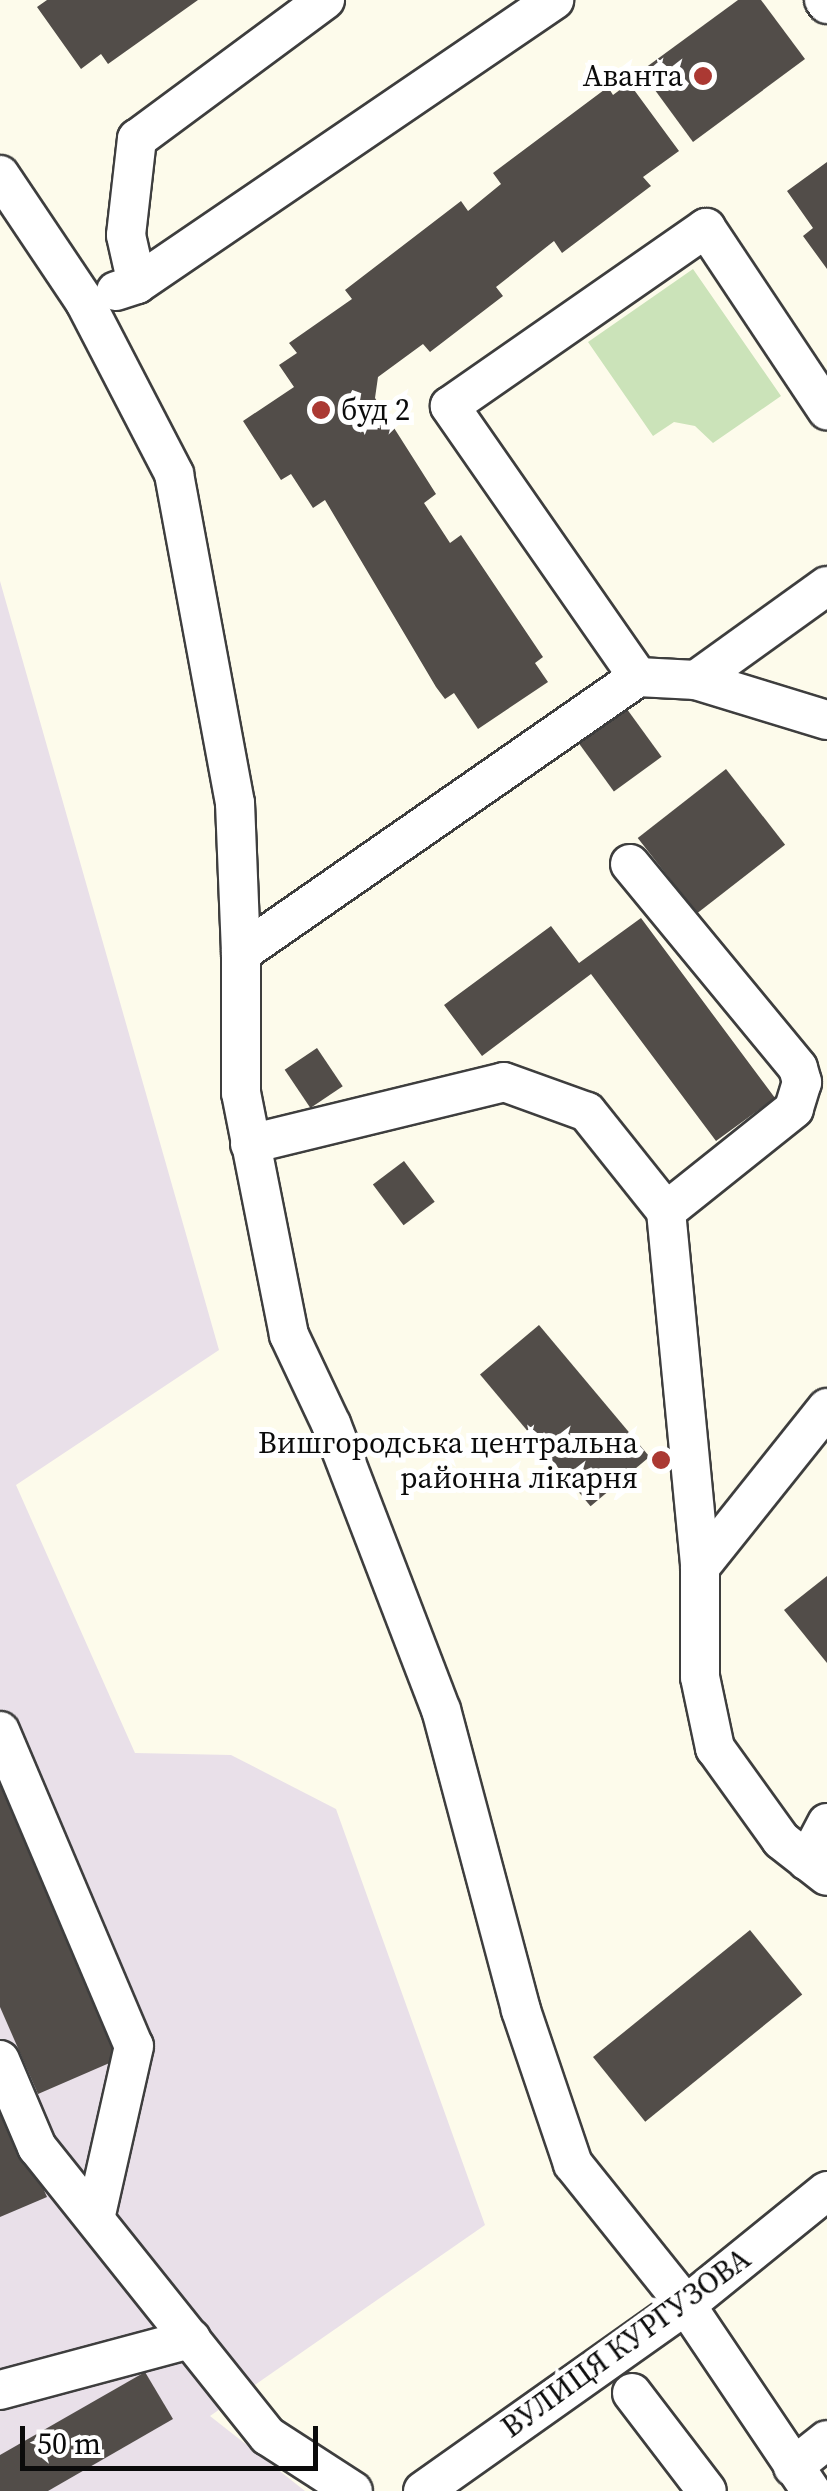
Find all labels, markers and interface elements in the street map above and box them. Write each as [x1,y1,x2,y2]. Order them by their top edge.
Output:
place label: Аванта [583,58,683,94]
marker: Аванта [692,65,714,87]
place label: буд 2 [341,392,410,428]
marker: буд 2 [310,399,332,421]
place label: Вишгородська центральна районна лікарня [258,1425,638,1496]
marker: Вишгородська центральна районна лікарня [648,1447,674,1473]
street label: ВУЛИЦЯ КУРГУЗОВА [494,2241,758,2445]
scale bar [25,2406,322,2468]
text: 50 m [37,2423,101,2464]

